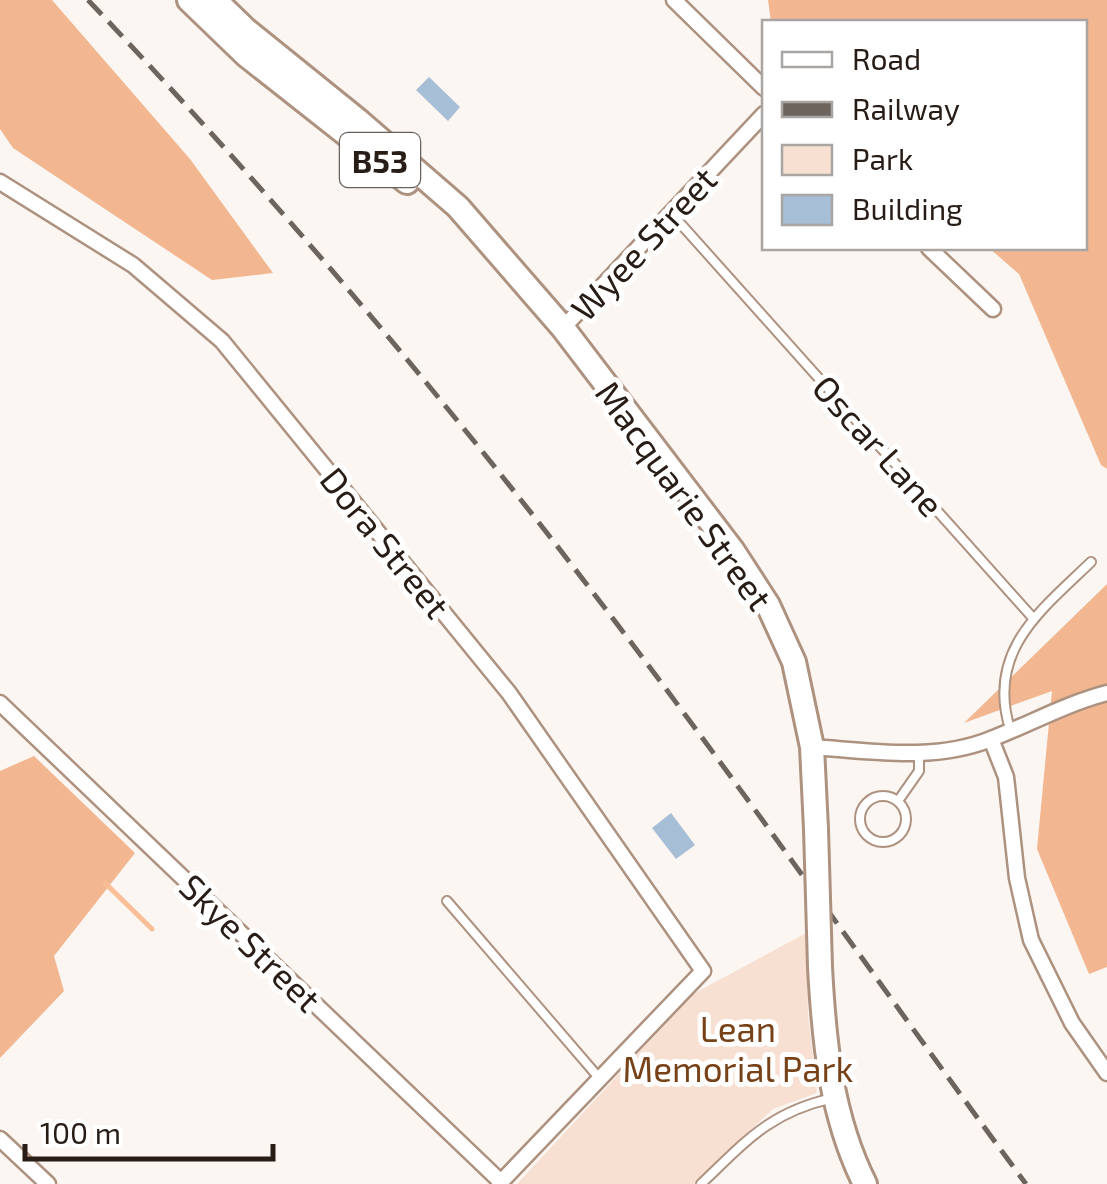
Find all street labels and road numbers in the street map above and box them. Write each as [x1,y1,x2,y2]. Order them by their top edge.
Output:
road number: B53 [340,133,420,187]
street label: Wyee Street [561,158,725,328]
street label: Oscar Lane [805,366,953,524]
street label: Macquarie Street [588,372,782,618]
street label: Dora Street [313,458,459,626]
street label: Skye Street [172,865,330,1019]

